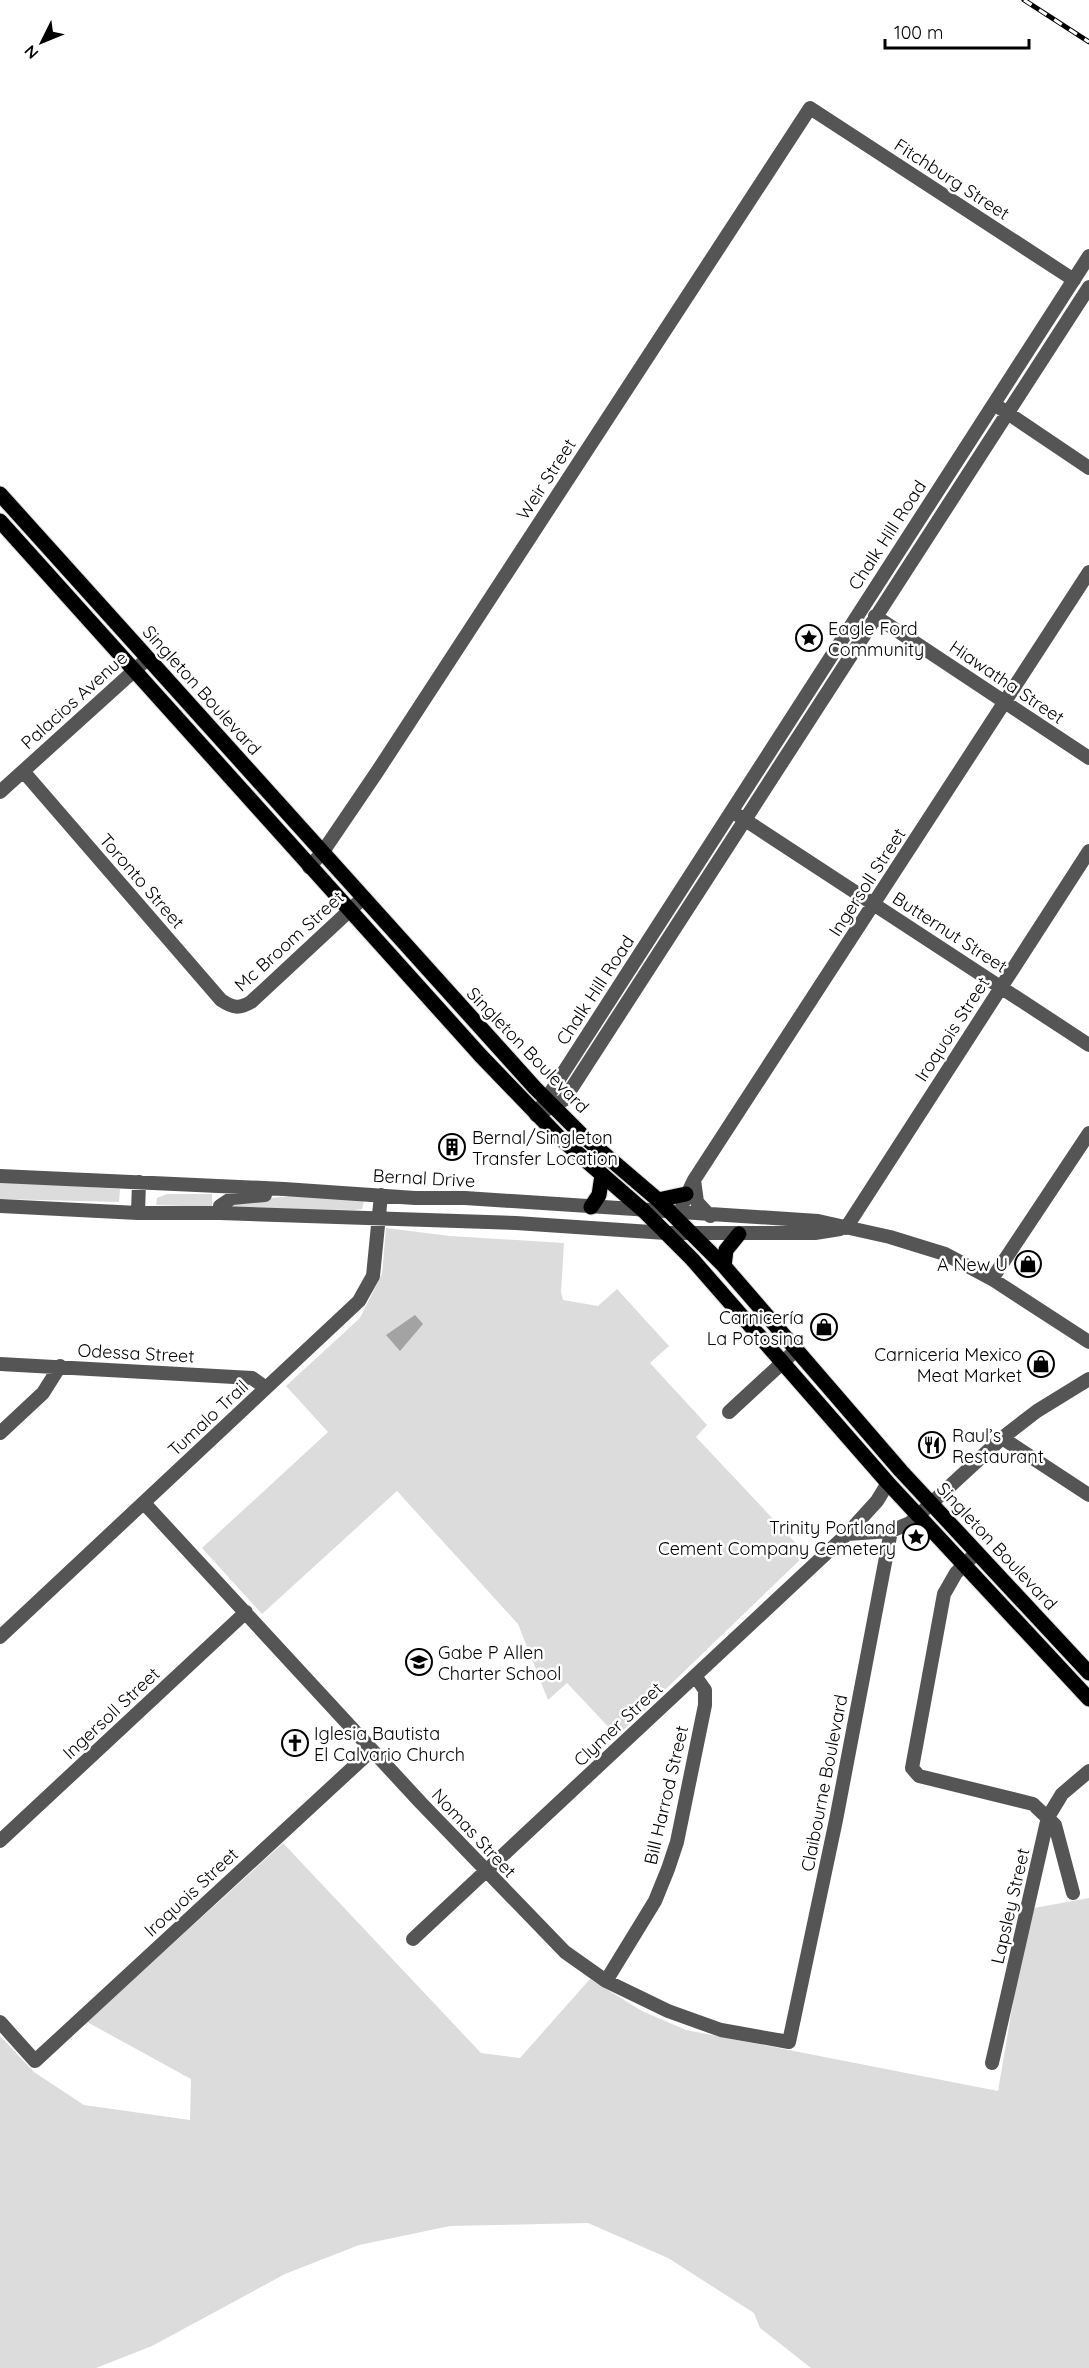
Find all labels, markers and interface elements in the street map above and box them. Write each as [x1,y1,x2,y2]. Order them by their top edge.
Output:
north arrow [12,12,72,72]
scale bar [885,12,1029,50]
text: 100 m [894,21,943,44]
text: N [20,41,42,63]
street label: Fitchburg Street [890,133,1014,225]
street label: Weir Street [511,434,581,524]
street label: Chalk Hill Road [843,476,931,594]
place label: Eagle Ford Community [828,617,924,661]
street label: Singleton Boulevard [138,620,266,760]
place icon: Eagle Ford Community [794,623,824,653]
street label: Hiawatha Street [945,635,1069,729]
street label: Palacios Avenue [16,646,132,754]
street label: Ingersoll Street [823,823,911,941]
street label: Toronto Street [94,829,190,933]
street label: Mc Broom Street [229,886,349,996]
street label: Butternut Street [888,886,1012,978]
street label: Chalk Hill Road [551,931,639,1049]
street label: Iroquois Street [910,972,994,1086]
street label: Singleton Boulevard [462,982,594,1118]
place label: Bernal/Singleton Transfer Location [472,1126,618,1170]
building icon: Bernal/Singleton Transfer Location [437,1132,467,1162]
street label: Bernal Drive [372,1164,476,1192]
shop icon: A New U [1013,1249,1043,1279]
place label: A New U [937,1253,1008,1276]
place label: Carnicería La Potosina [707,1306,804,1350]
shop icon: Carnicería La Potosina [809,1312,839,1342]
street label: Odessa Street [77,1338,195,1368]
place label: Carniceria Mexico Meat Market [874,1343,1022,1387]
shop icon: Carniceria Mexico Meat Market [1026,1349,1056,1379]
street label: Tumalo Trail [163,1375,253,1461]
place label: Raul’s Restaurant [952,1424,1044,1468]
restaurant icon: Raul’s Restaurant [917,1430,947,1460]
street label: Singleton Boulevard [932,1477,1062,1615]
place label: Trinity Portland Cement Company Cemetery [658,1516,896,1560]
place icon: Trinity Portland Cement Company Cemetery [901,1522,931,1552]
place label: Gabe P Allen Charter School [438,1641,561,1685]
school or university icon: Gabe P Allen Charter School [404,1647,434,1677]
street label: Ingersoll Street [58,1662,164,1764]
street label: Clymer Street [569,1677,667,1771]
street label: Claibourne Boulevard [796,1693,852,1873]
place label: Iglesia Bautista El Calvario Church [314,1722,465,1766]
street label: Bill Harrod Street [639,1723,693,1867]
church icon: Iglesia Bautista El Calvario Church [280,1728,310,1758]
street label: Nomas Street [427,1784,521,1882]
street label: Iroquois Street [139,1843,243,1941]
street label: Lapsley Street [985,1846,1035,1966]

